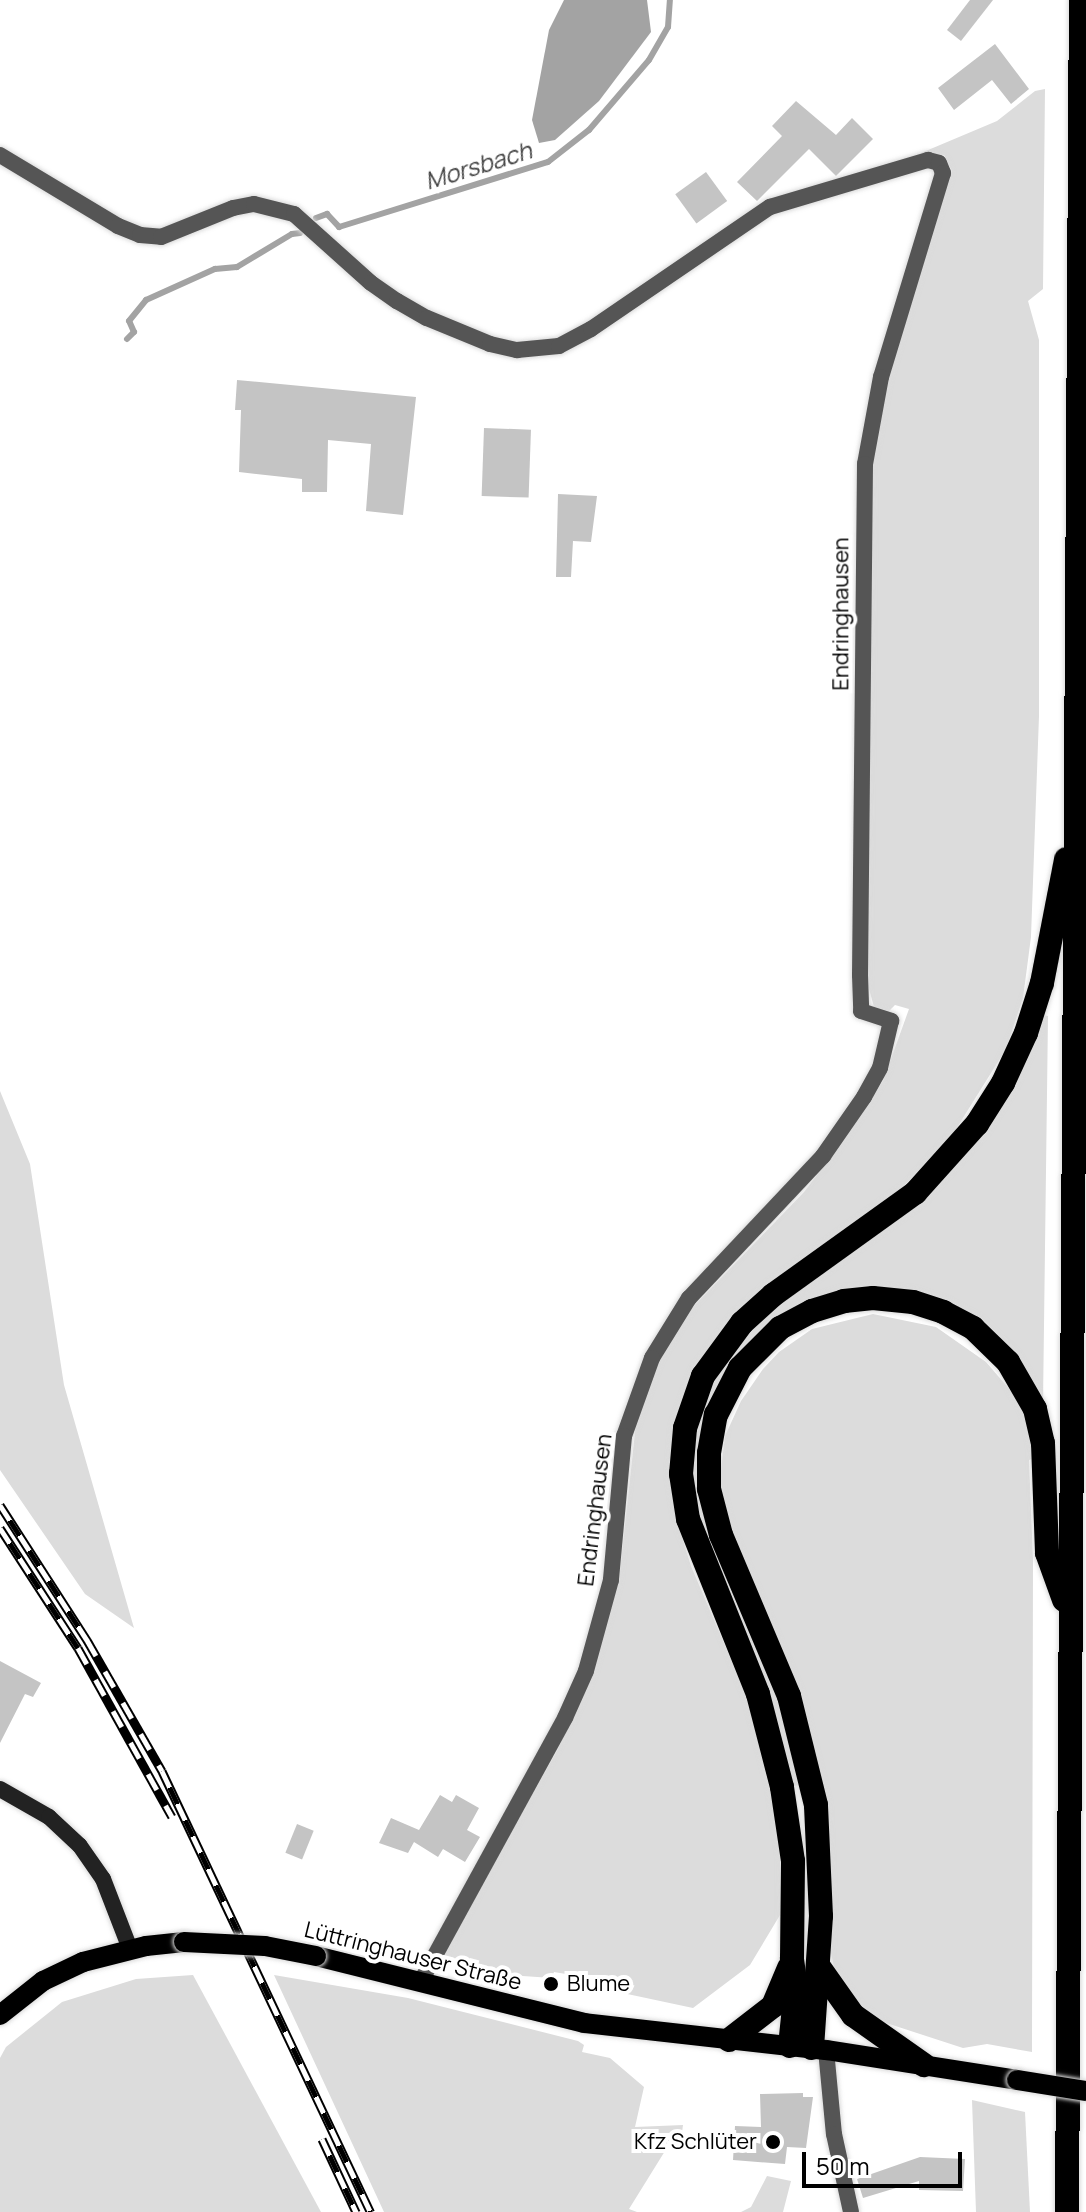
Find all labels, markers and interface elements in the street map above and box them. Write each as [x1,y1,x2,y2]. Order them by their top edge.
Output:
water label: Morsbach [421,135,535,195]
street label: Endringhausen [828,537,854,691]
street label: Endringhausen [573,1432,617,1588]
street label: Lüttringhauser Straße [302,1916,524,1996]
place label: Blume [567,1971,630,1997]
marker: Blume [542,1975,560,1993]
place label: Kfz Schlüter [634,2129,757,2155]
marker: Kfz Schlüter [764,2133,782,2151]
scale bar [806,2136,966,2186]
text: 50 m [816,2149,870,2182]

